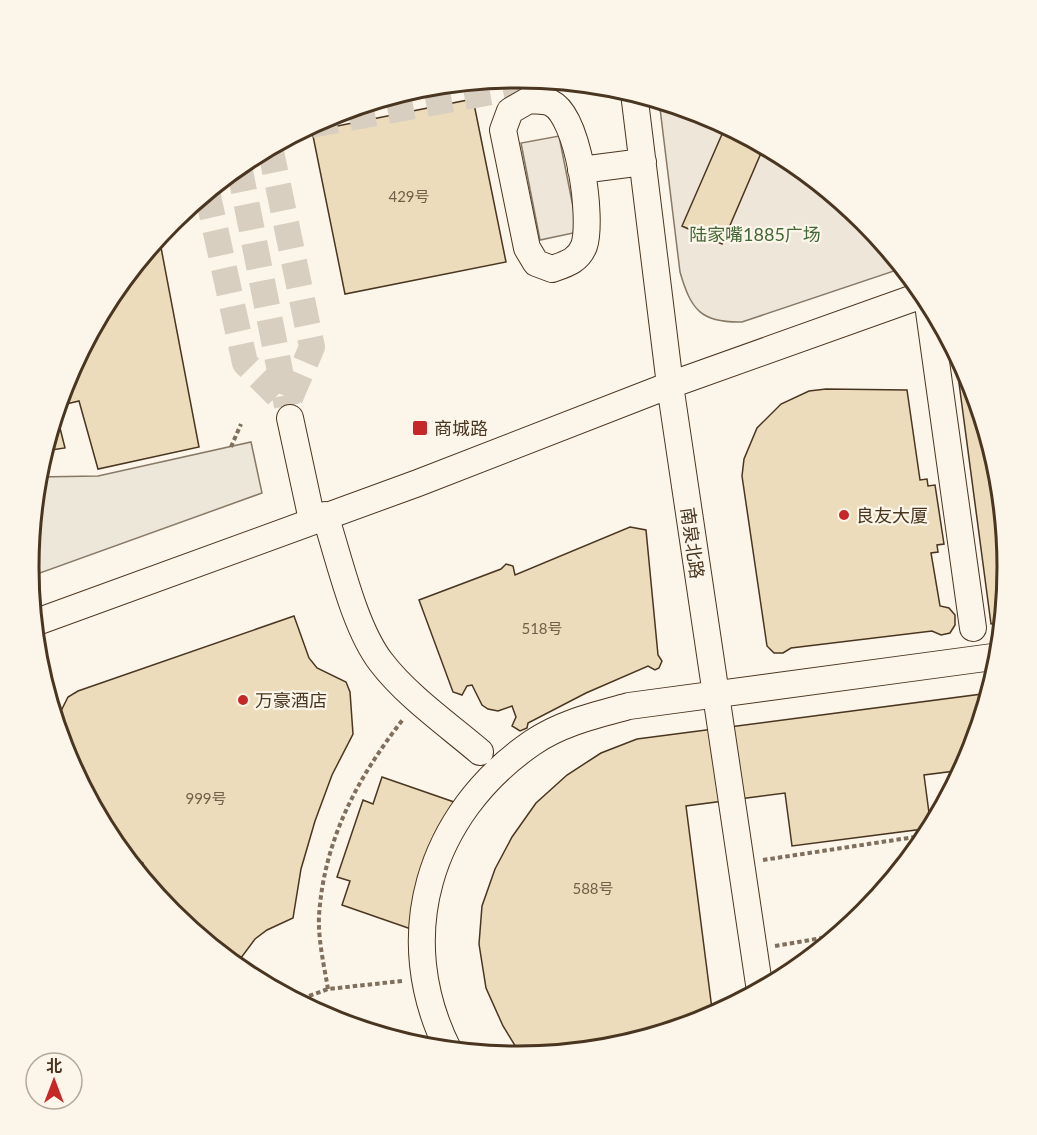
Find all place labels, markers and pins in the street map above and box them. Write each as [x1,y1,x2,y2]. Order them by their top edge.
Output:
place label: 商城路 [434,417,488,439]
marker: 商城路 [411,419,429,437]
place label: 良友大厦 [856,504,928,526]
marker: 良友大厦 [837,508,851,522]
place label: 万豪酒店 [255,689,327,711]
marker: 万豪酒店 [236,693,250,707]

